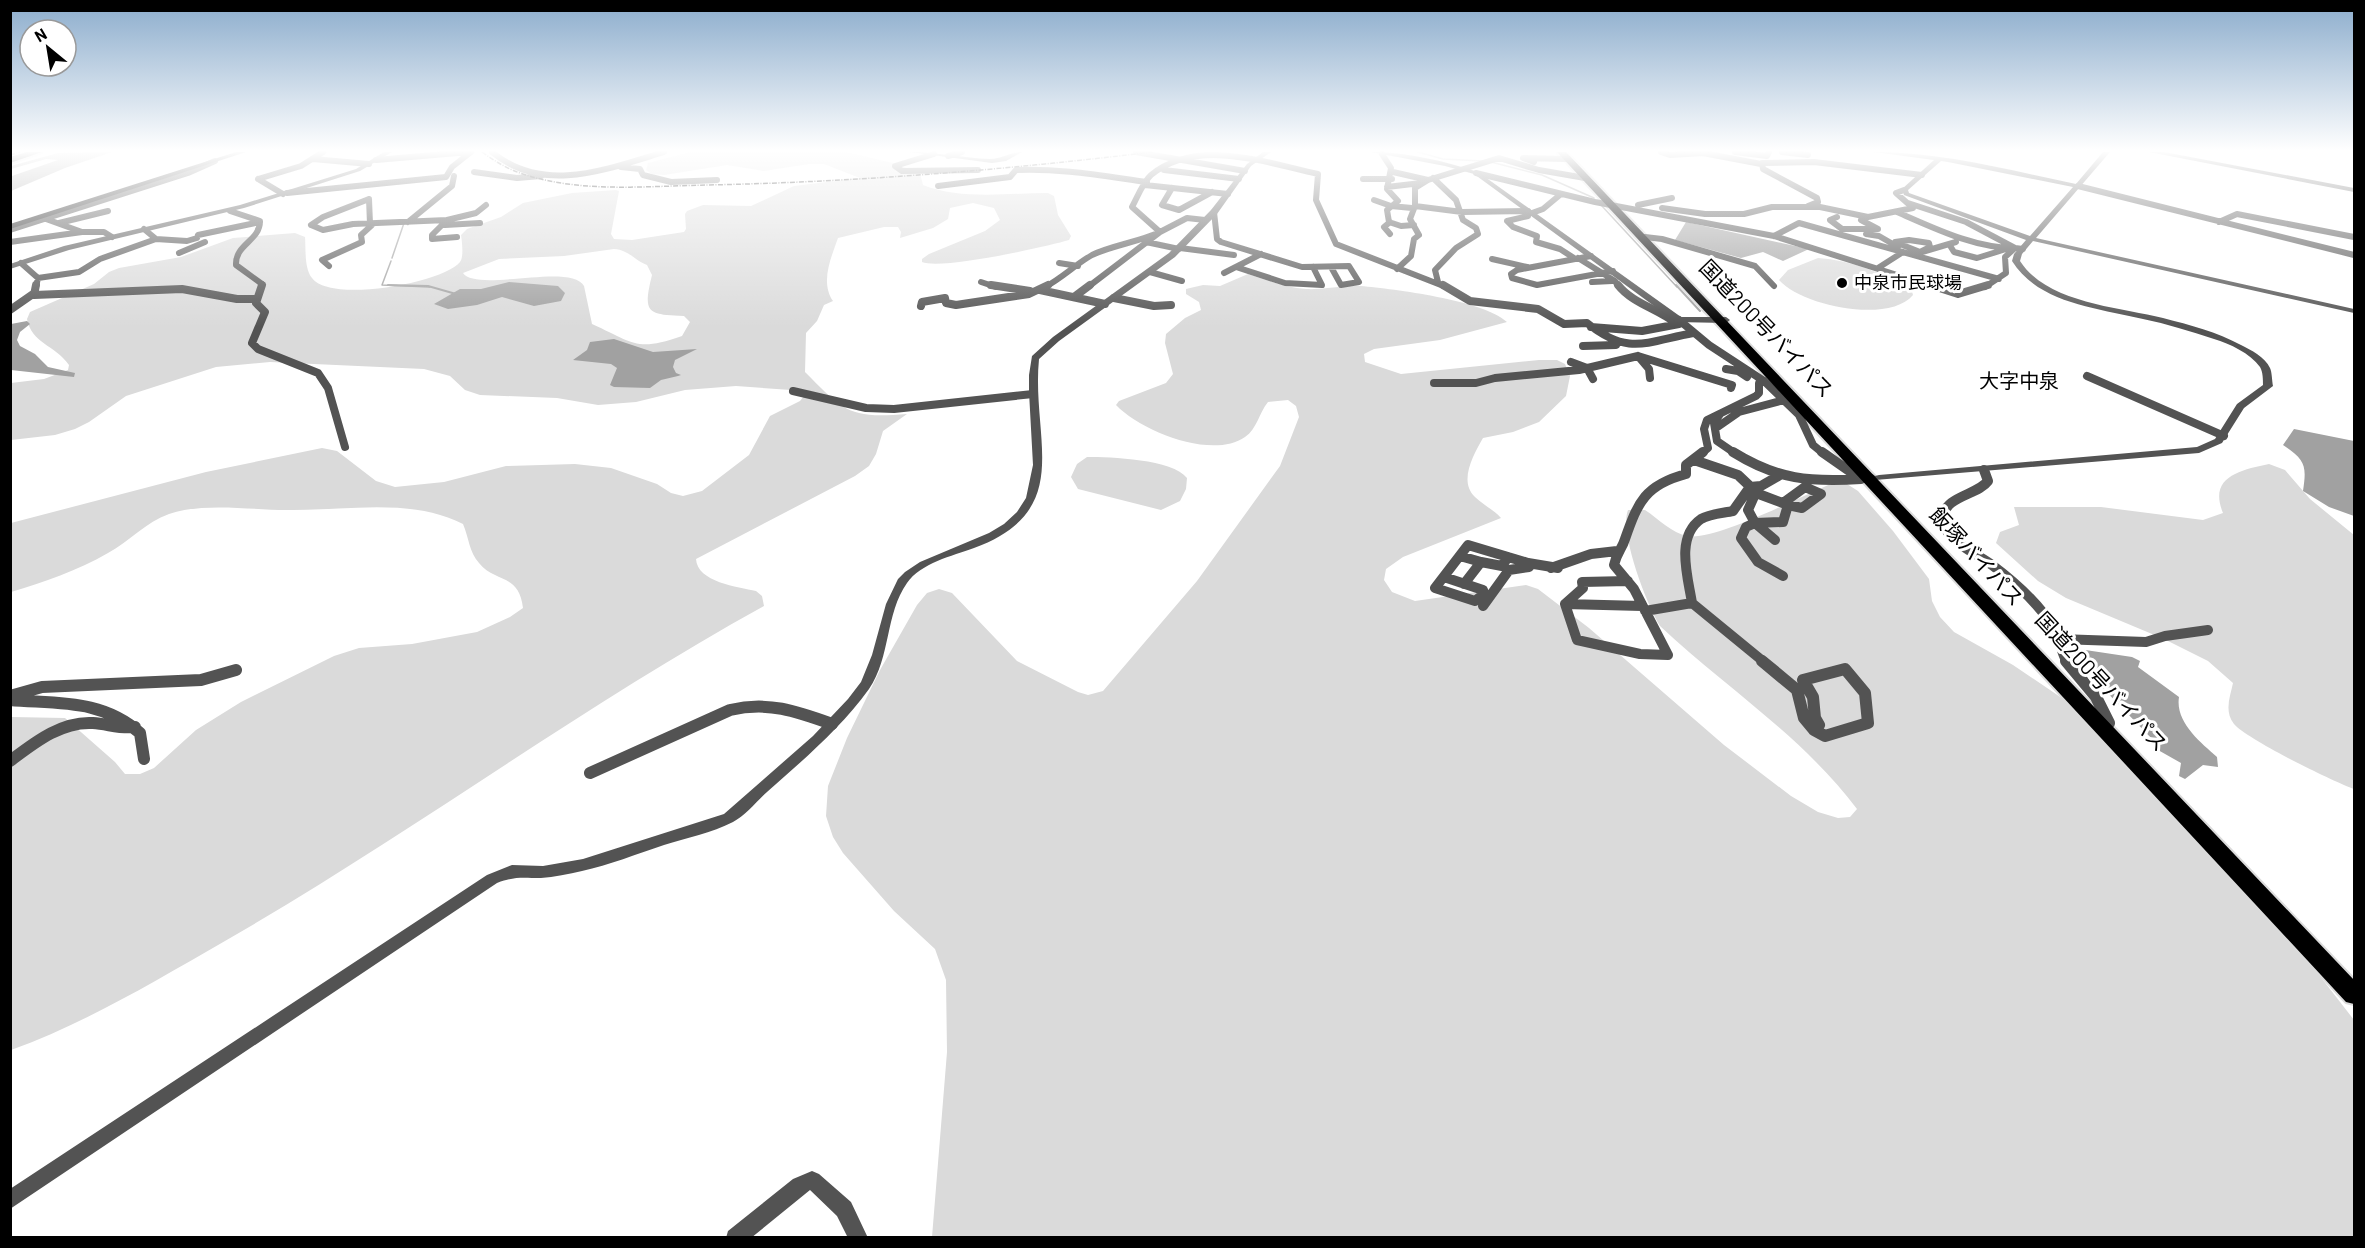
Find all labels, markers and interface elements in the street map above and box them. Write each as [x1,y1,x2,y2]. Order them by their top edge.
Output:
north arrow [18,18,78,78]
text: N [31,24,50,45]
street label: 国道200号バイパス [1695,254,1839,402]
place label: 中泉市民球場 [1854,271,1962,293]
marker: 中泉市民球場 [1835,276,1849,290]
district label: 大字中泉 [1979,368,2059,392]
street label: 飯塚バイパス [1925,502,2029,610]
street label: 国道200号バイパス [2031,606,2173,756]

